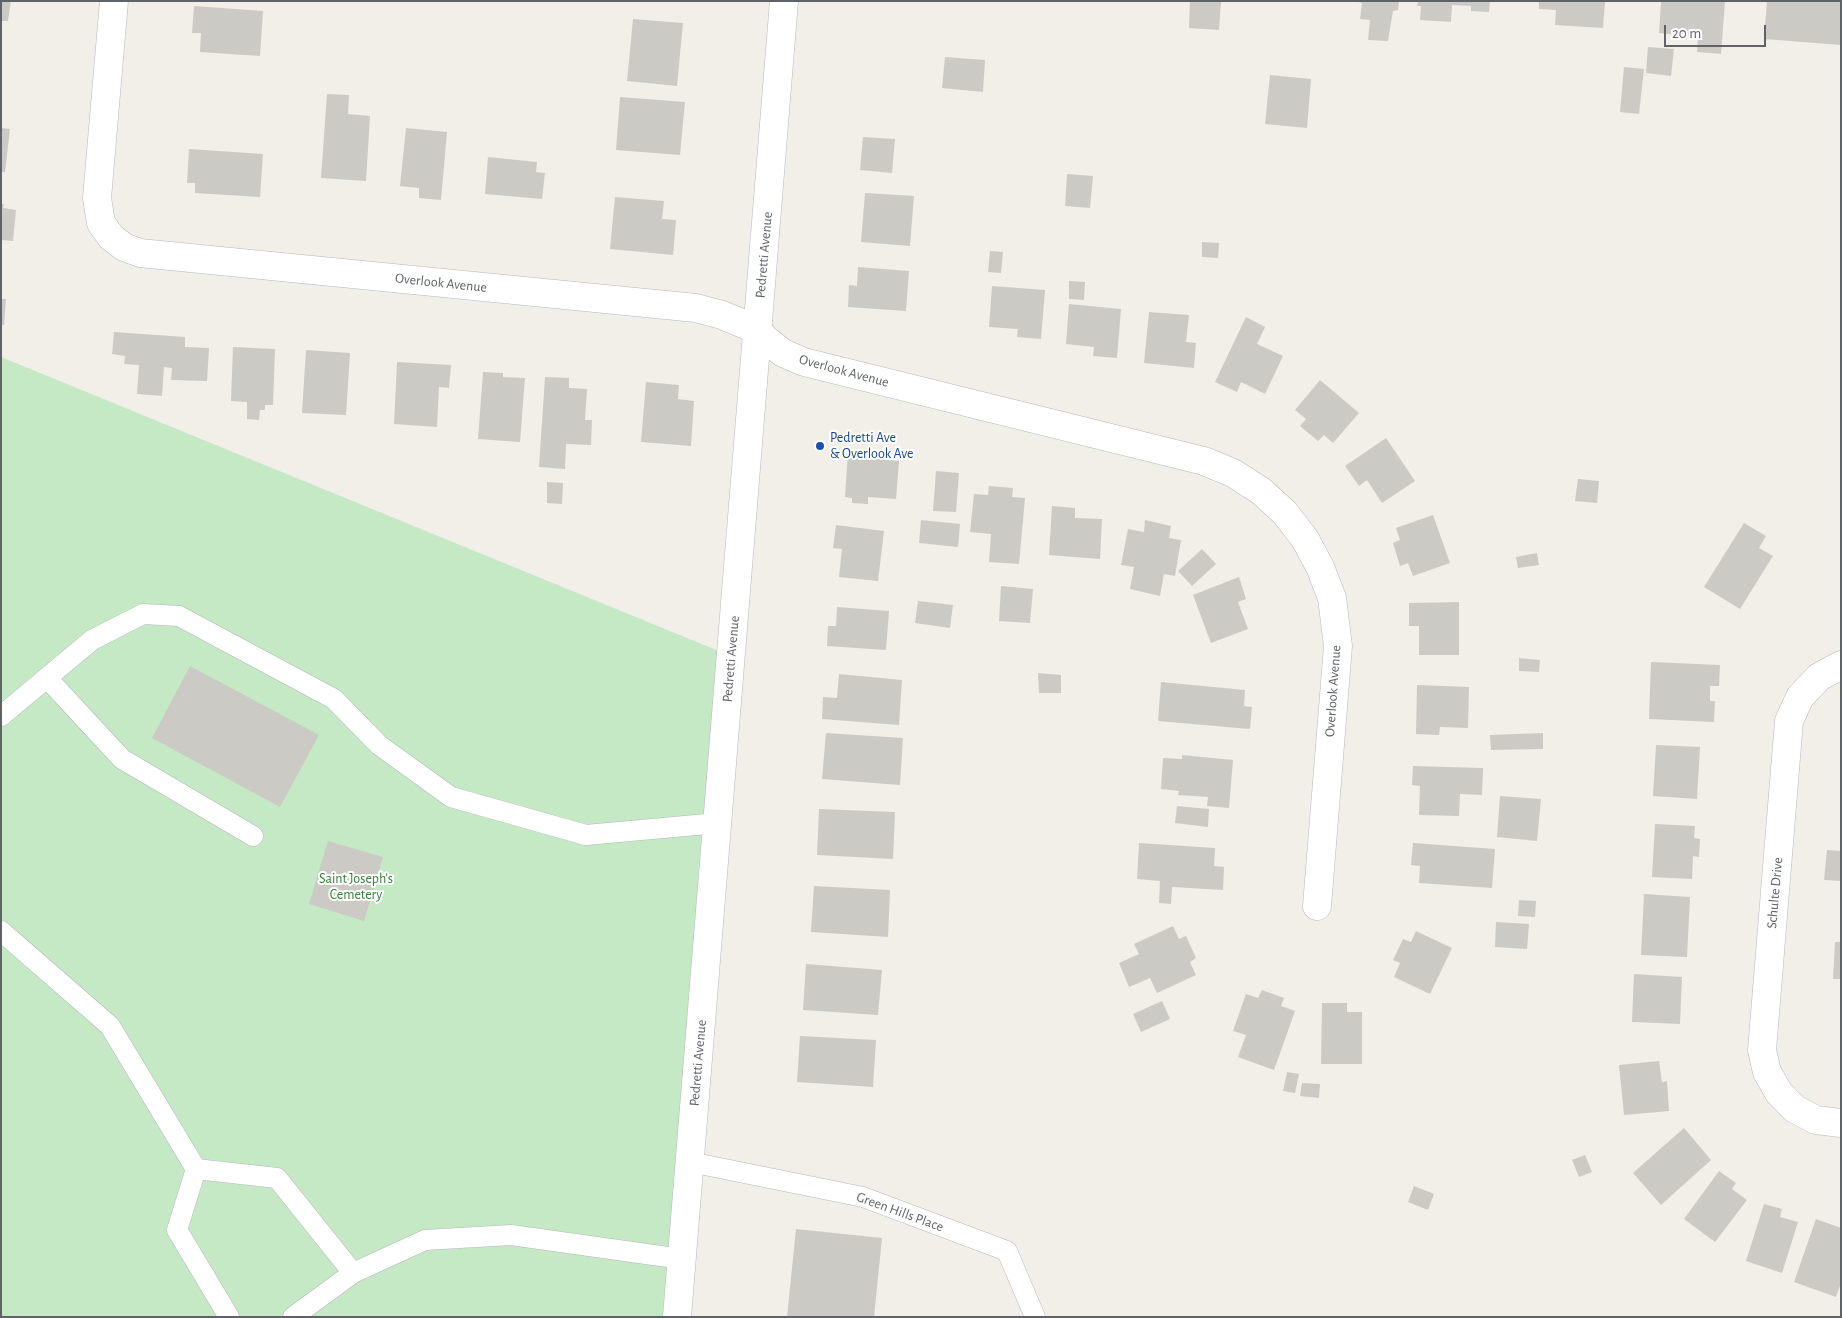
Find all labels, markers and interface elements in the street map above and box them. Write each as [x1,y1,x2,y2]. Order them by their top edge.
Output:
scale bar [1667,15,1770,47]
text: 20 m [1672,26,1701,41]
street label: Pedretti Avenue [752,211,776,299]
street label: Overlook Avenue [394,270,488,296]
street label: Overlook Avenue [797,351,891,391]
place label: Pedretti Ave & Overlook Ave [830,430,914,462]
marker: Pedretti Ave & Overlook Ave [814,440,826,452]
street label: Pedretti Avenue [719,615,743,703]
street label: Overlook Avenue [1321,644,1345,738]
street label: Schulte Drive [1764,857,1786,929]
park label: Saint Joseph’s Cemetery [319,871,393,904]
street label: Pedretti Avenue [686,1019,710,1107]
street label: Green Hills Place [854,1188,946,1236]

